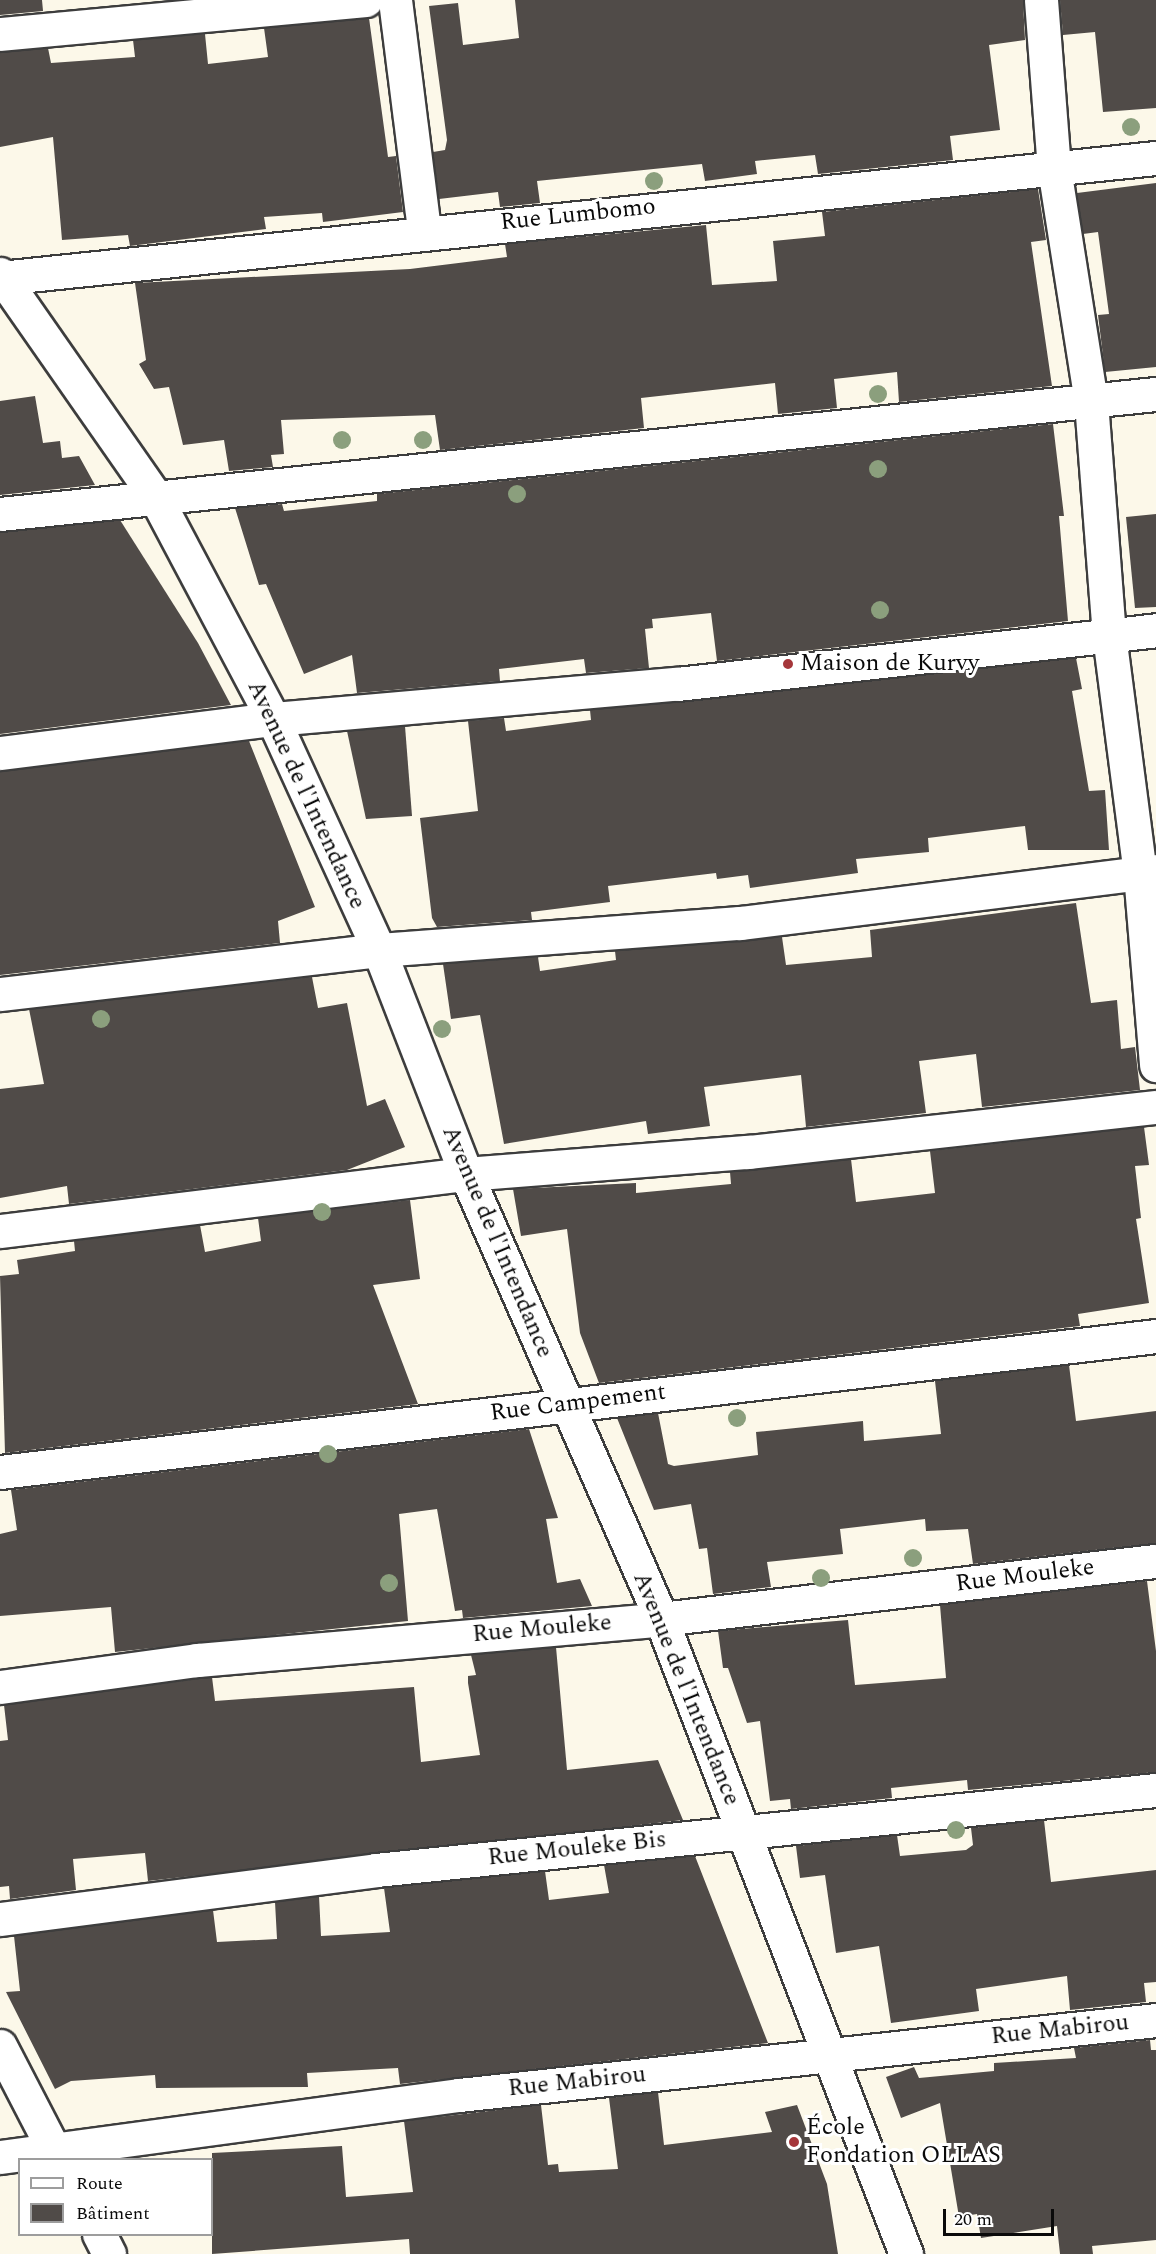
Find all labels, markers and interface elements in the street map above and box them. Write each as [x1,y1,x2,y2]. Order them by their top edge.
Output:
street label: Rue Lumbomo [499,193,657,237]
place label: Maison de Kurvy [800,650,979,678]
marker: Maison de Kurvy [781,657,795,671]
street label: Avenue de l'Intendance [240,676,372,914]
street label: Avenue de l'Intendance [435,1122,559,1362]
street label: Rue Campement [489,1378,667,1428]
street label: Rue Mouleke [954,1553,1096,1599]
street label: Avenue de l'Intendance [626,1568,746,1810]
street label: Rue Mouleke [471,1609,613,1649]
street label: Rue Mouleke Bis [486,1825,668,1873]
street label: Rue Mabirou [990,2008,1130,2052]
street label: Rue Mabirou [507,2060,647,2104]
place label: École Fondation OLLAS [806,2114,1001,2170]
marker: École Fondation OLLAS [787,2135,801,2149]
legend [18,2158,213,2236]
text: Route [76,2170,123,2197]
scale bar [946,2197,1057,2235]
text: Bâtiment [76,2200,150,2227]
text: 20 m [954,2206,992,2233]

